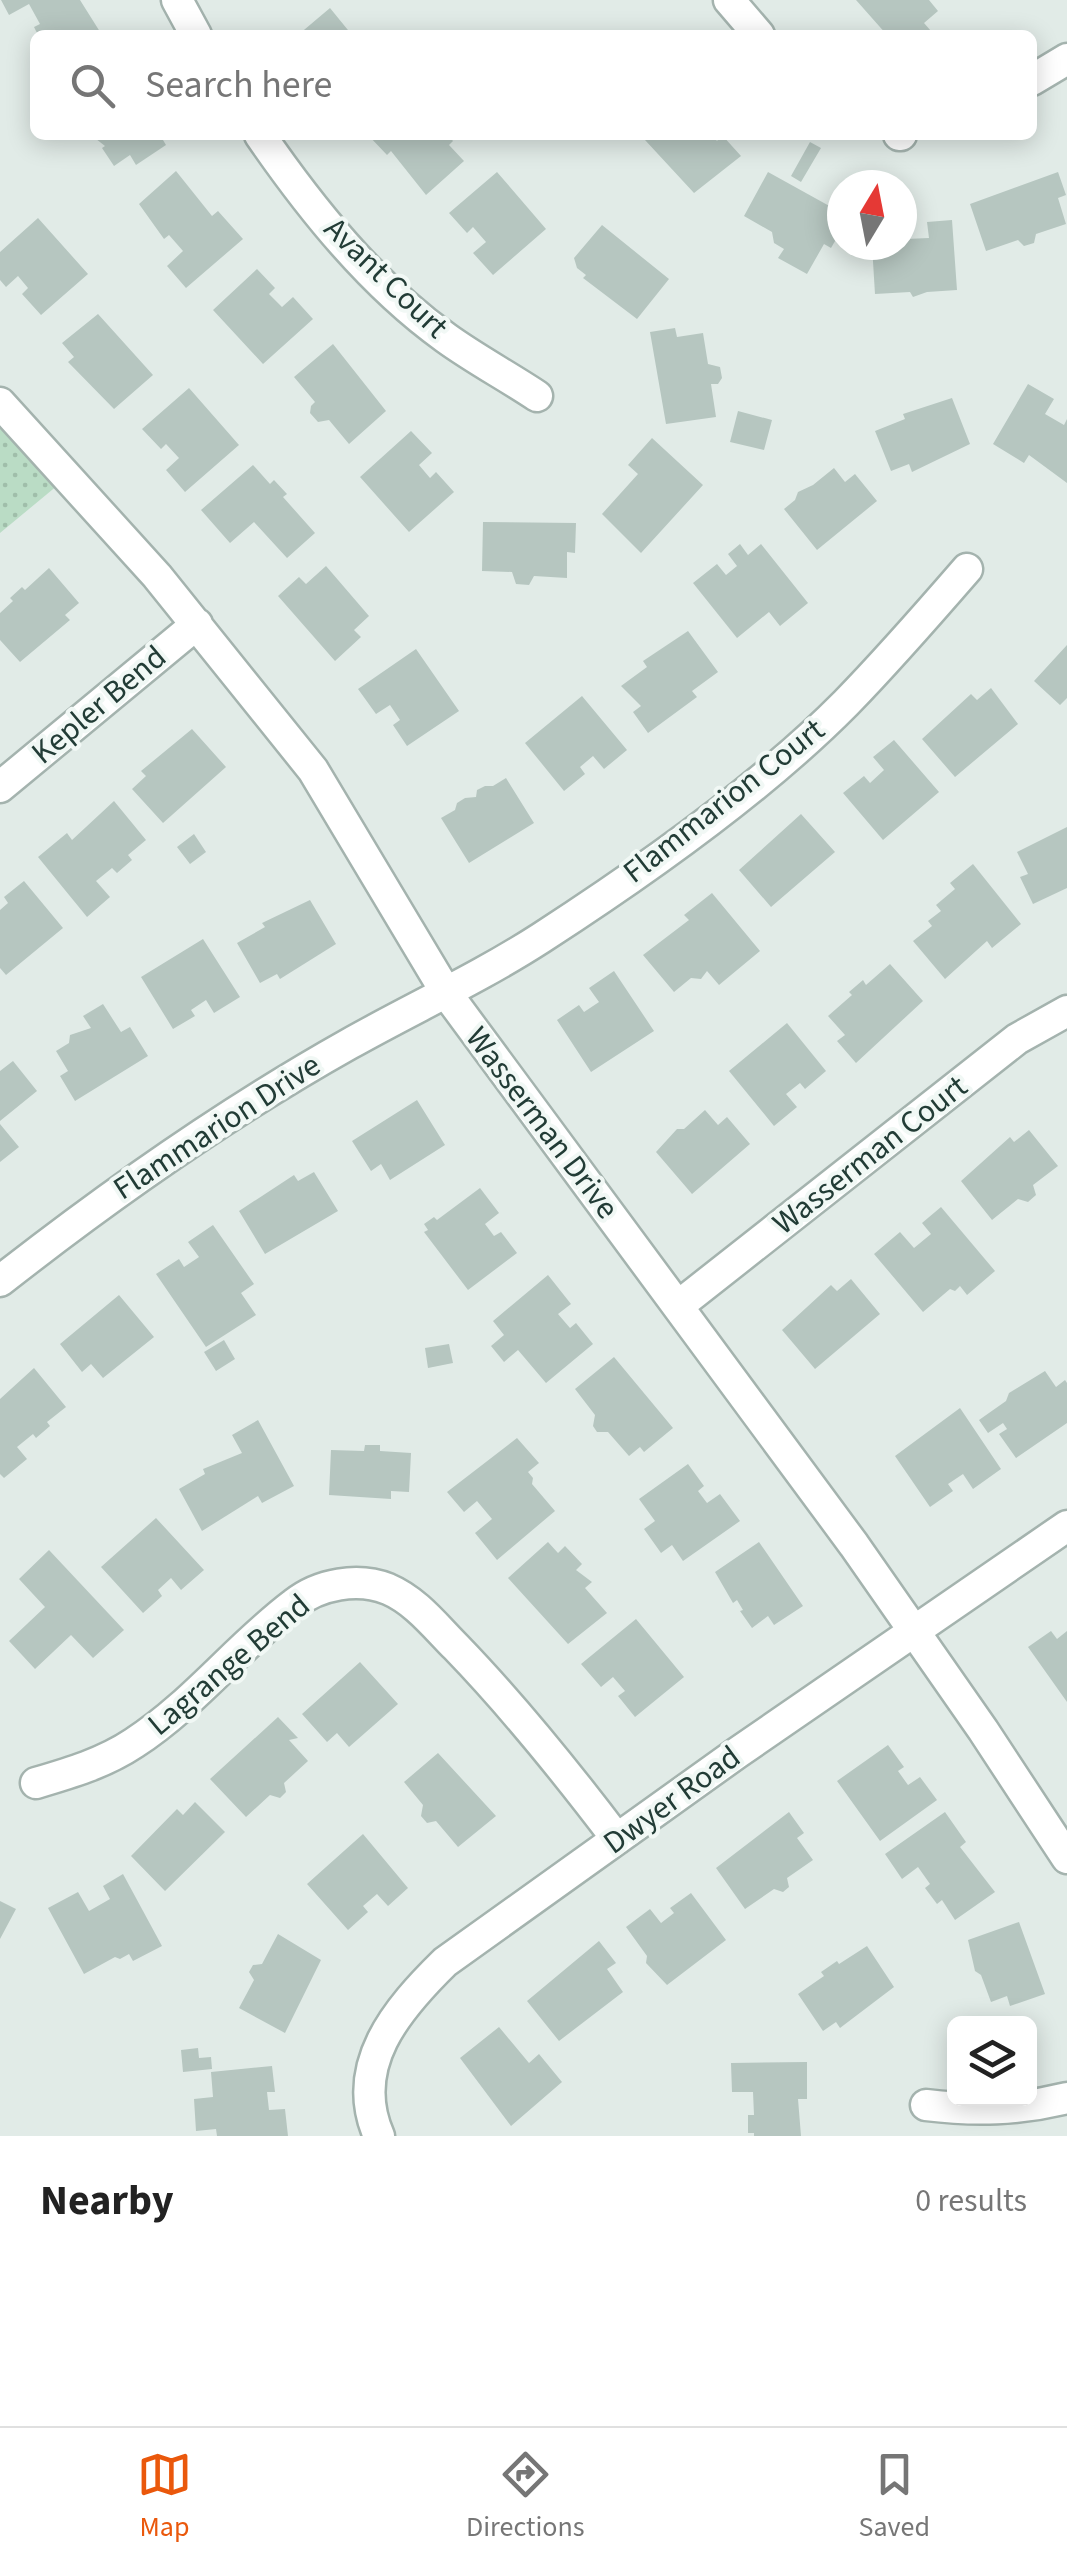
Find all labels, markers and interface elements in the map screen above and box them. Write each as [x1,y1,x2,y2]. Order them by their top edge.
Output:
search box [30,30,1037,140]
icon: search [65,58,120,113]
text: Search here [145,58,332,112]
north arrow [827,170,917,260]
street label: Avant Court [313,207,459,349]
street label: Kepler Bend [22,635,176,775]
street label: Flammarion Court [614,708,835,894]
street label: Wasserman Drive [454,1017,630,1229]
street label: Flammarion Drive [104,1043,330,1211]
street label: Wasserman Court [763,1064,977,1246]
street label: Lagrange Bend [138,1583,320,1747]
street label: Dwyer Road [594,1734,750,1866]
map controls [947,2016,1037,2106]
button: layers [947,2016,1037,2106]
text: Nearby [40,2171,174,2231]
text: 0 results [915,2178,1027,2224]
tab: Map [137,2447,192,2547]
tab: Directions [466,2447,585,2547]
tab: Saved [859,2447,930,2547]

